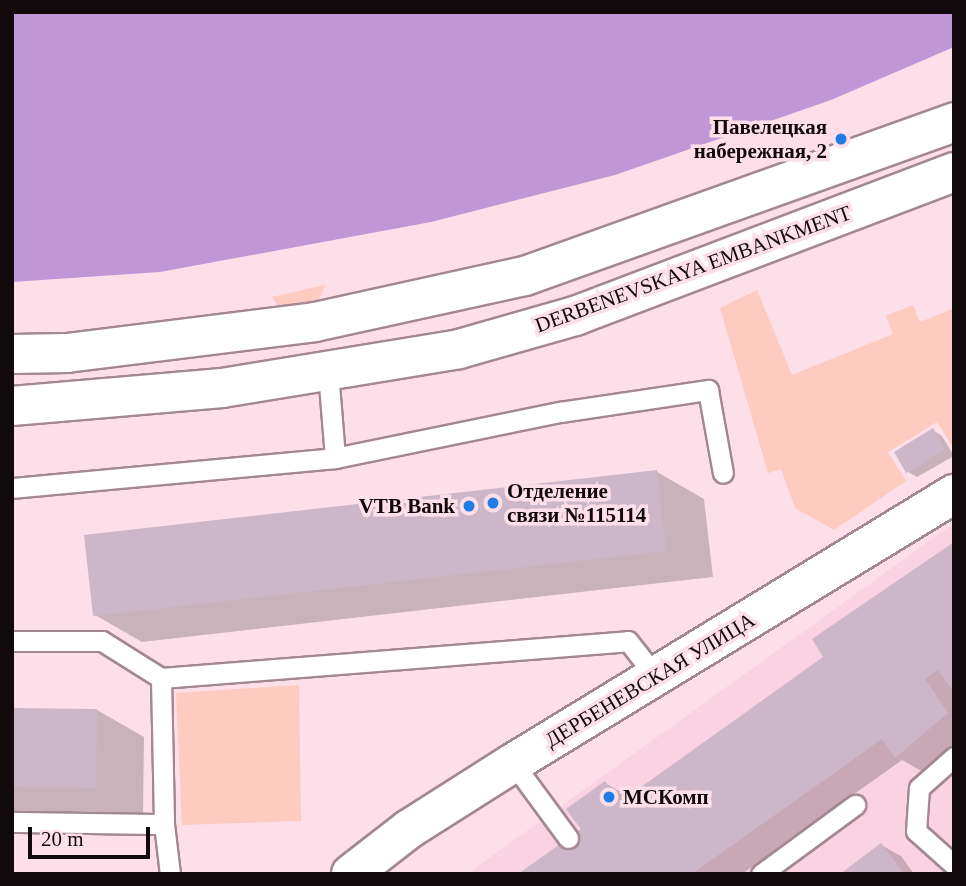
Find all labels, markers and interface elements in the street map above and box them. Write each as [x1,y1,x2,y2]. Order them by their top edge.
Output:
place label: Павелецкая набережная, 2 [694,114,827,164]
marker: Павелецкая набережная, 2 [833,131,849,147]
street label: DERBENEVSKAYA EMBANKMENT [531,200,855,338]
place label: Отделение связи №115114 [507,478,646,528]
place label: VTB Bank [359,493,455,519]
marker: Отделение связи №115114 [485,495,501,511]
marker: VTB Bank [461,498,477,514]
street label: ДЕРБЕНЕВСКАЯ УЛИЦА [540,607,760,753]
place label: МСКомп [623,784,709,810]
marker: МСКомп [601,789,617,805]
scale bar [32,812,154,856]
text: 20 m [41,827,84,851]

